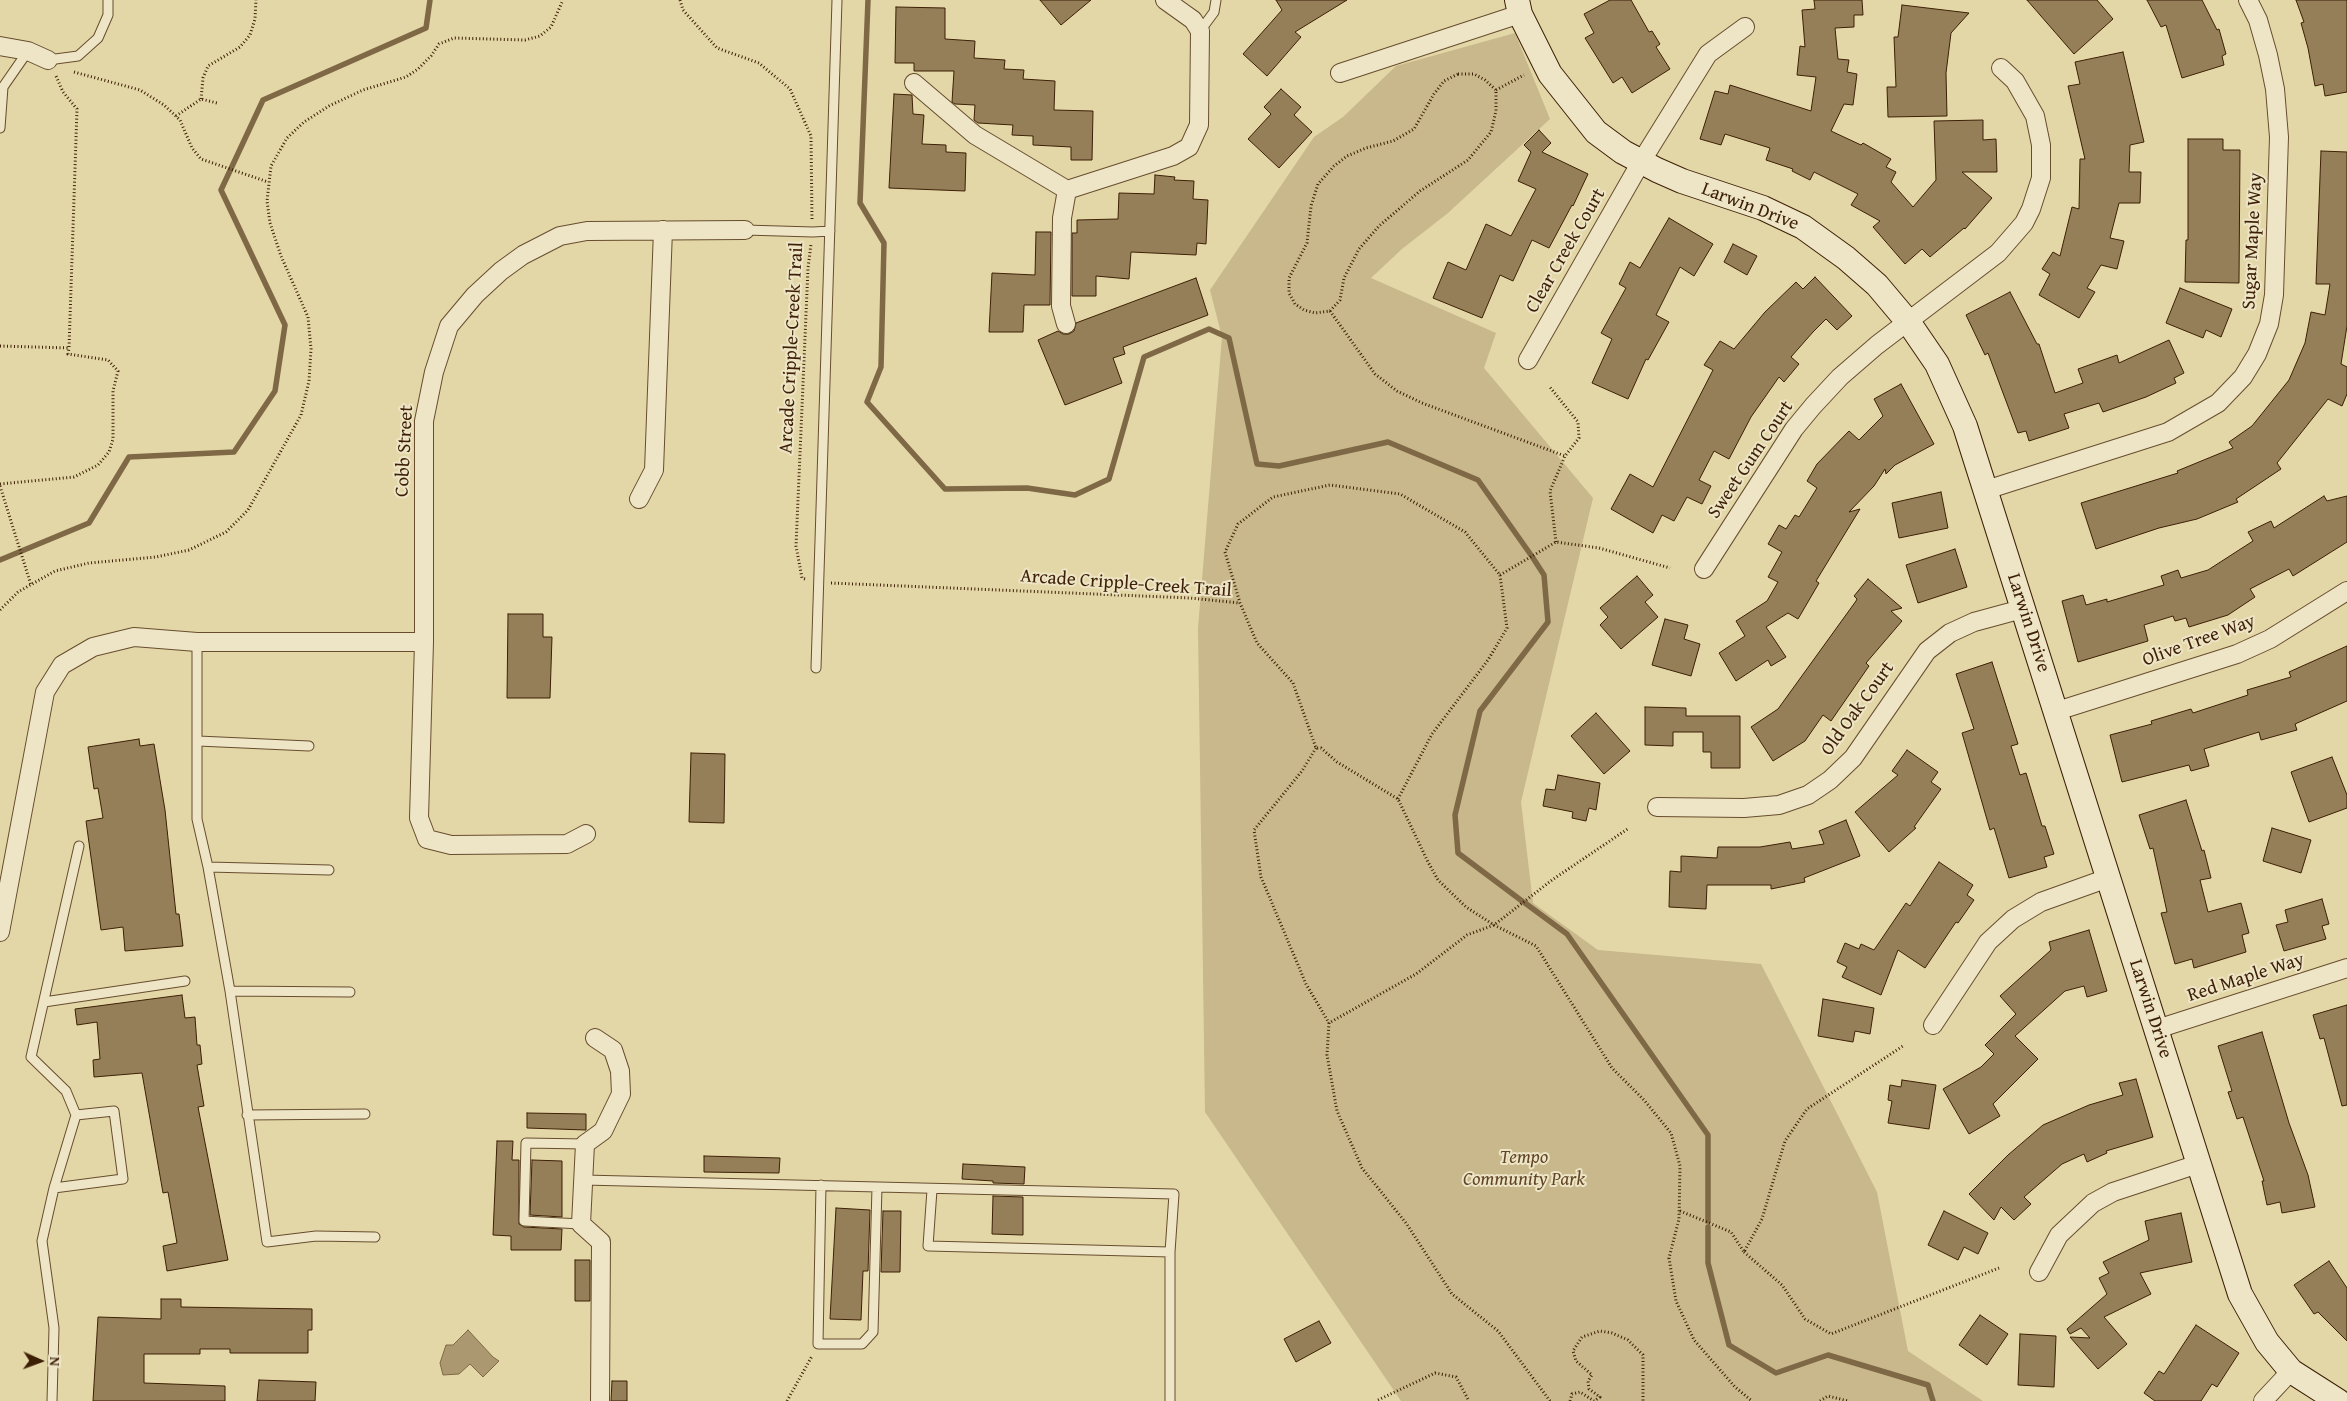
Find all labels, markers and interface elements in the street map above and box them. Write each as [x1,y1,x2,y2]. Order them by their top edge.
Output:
street label: Sugar Maple Way [2238,172,2268,310]
street label: Larwin Drive [1698,178,1802,236]
street label: Clear Creek Court [1521,185,1611,317]
street label: Arcade Cripple-Creek Trail [775,242,809,454]
street label: Sweet Gum Court [1703,397,1799,523]
street label: Cobb Street [391,404,419,498]
street label: Arcade Cripple-Creek Trail [1019,565,1233,603]
street label: Larwin Drive [2001,571,2055,675]
street label: Olive Tree Way [2139,610,2259,672]
street label: Old Oak Court [1816,658,1900,760]
street label: Red Maple Way [2185,948,2307,1008]
street label: Larwin Drive [2123,957,2177,1061]
park label: Tempo Community Park [1463,1147,1585,1191]
north arrow [15,1336,65,1386]
text: N [45,1356,65,1367]

